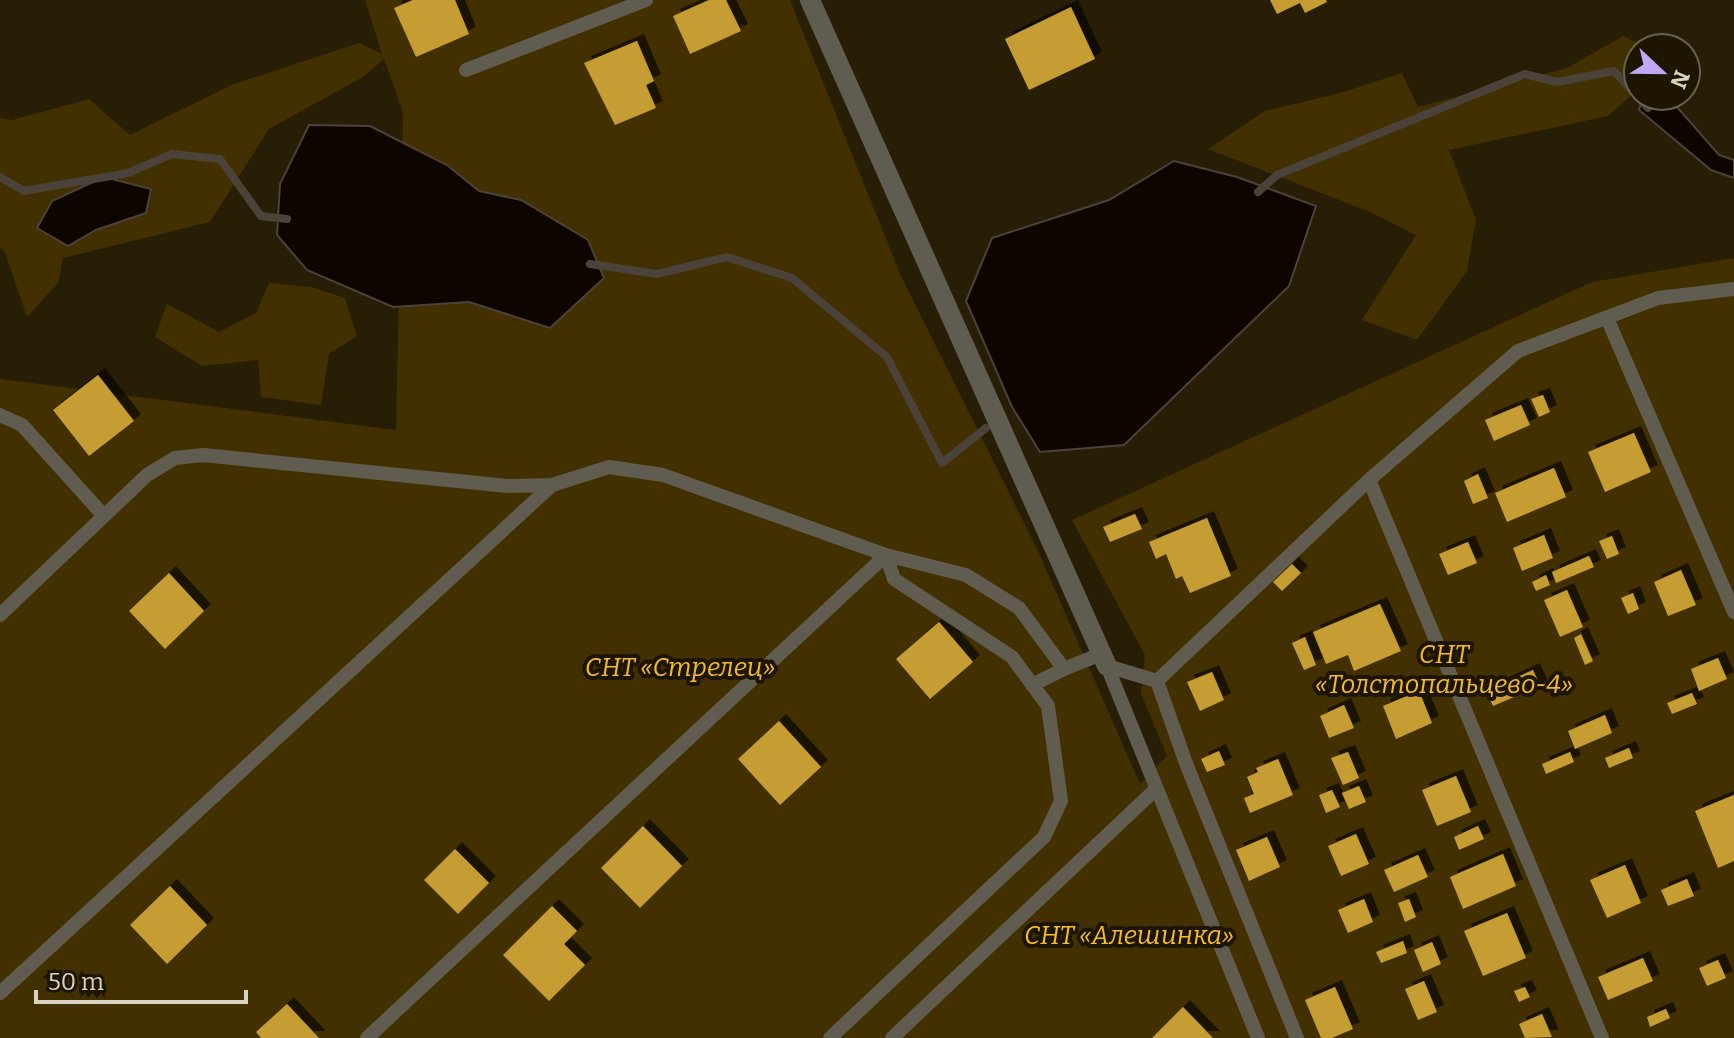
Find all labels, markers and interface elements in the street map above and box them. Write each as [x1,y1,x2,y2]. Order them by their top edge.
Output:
north arrow [1622,32,1702,112]
text: N [1664,66,1696,92]
park label: СНТ «Толстопальцево-4» [1315,639,1573,700]
park label: СНТ «Стрелец» [585,652,775,683]
park label: СНТ «Алешинка» [1024,920,1234,951]
scale bar [36,954,246,1004]
text: 50 m [48,968,104,996]

